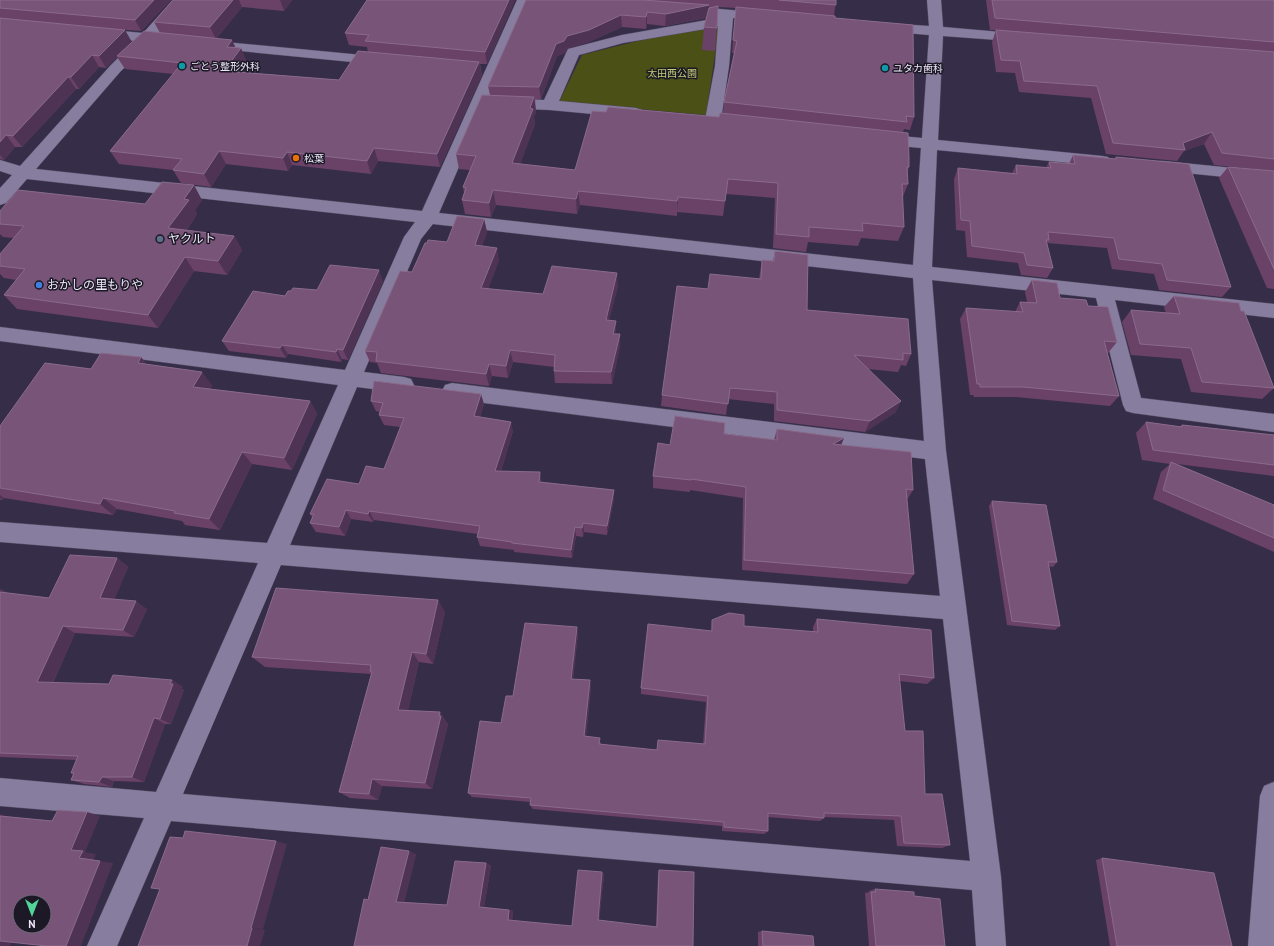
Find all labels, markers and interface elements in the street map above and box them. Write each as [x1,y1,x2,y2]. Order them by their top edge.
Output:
place label: ごとう整形外科 [190,60,260,73]
marker: ごとう整形外科 [177,61,187,71]
place label: ユタカ歯科 [893,62,943,75]
marker: ユタカ歯科 [880,63,890,73]
park label: 太田西公園 [647,67,697,80]
place label: 松葉 [304,152,324,165]
marker: 松葉 [291,153,301,163]
place label: ヤクルト [168,231,216,246]
marker: ヤクルト [155,234,165,244]
place label: おかしの里もりや [47,277,143,292]
marker: おかしの里もりや [34,280,44,290]
north arrow [12,894,52,934]
text: N [28,917,36,931]

